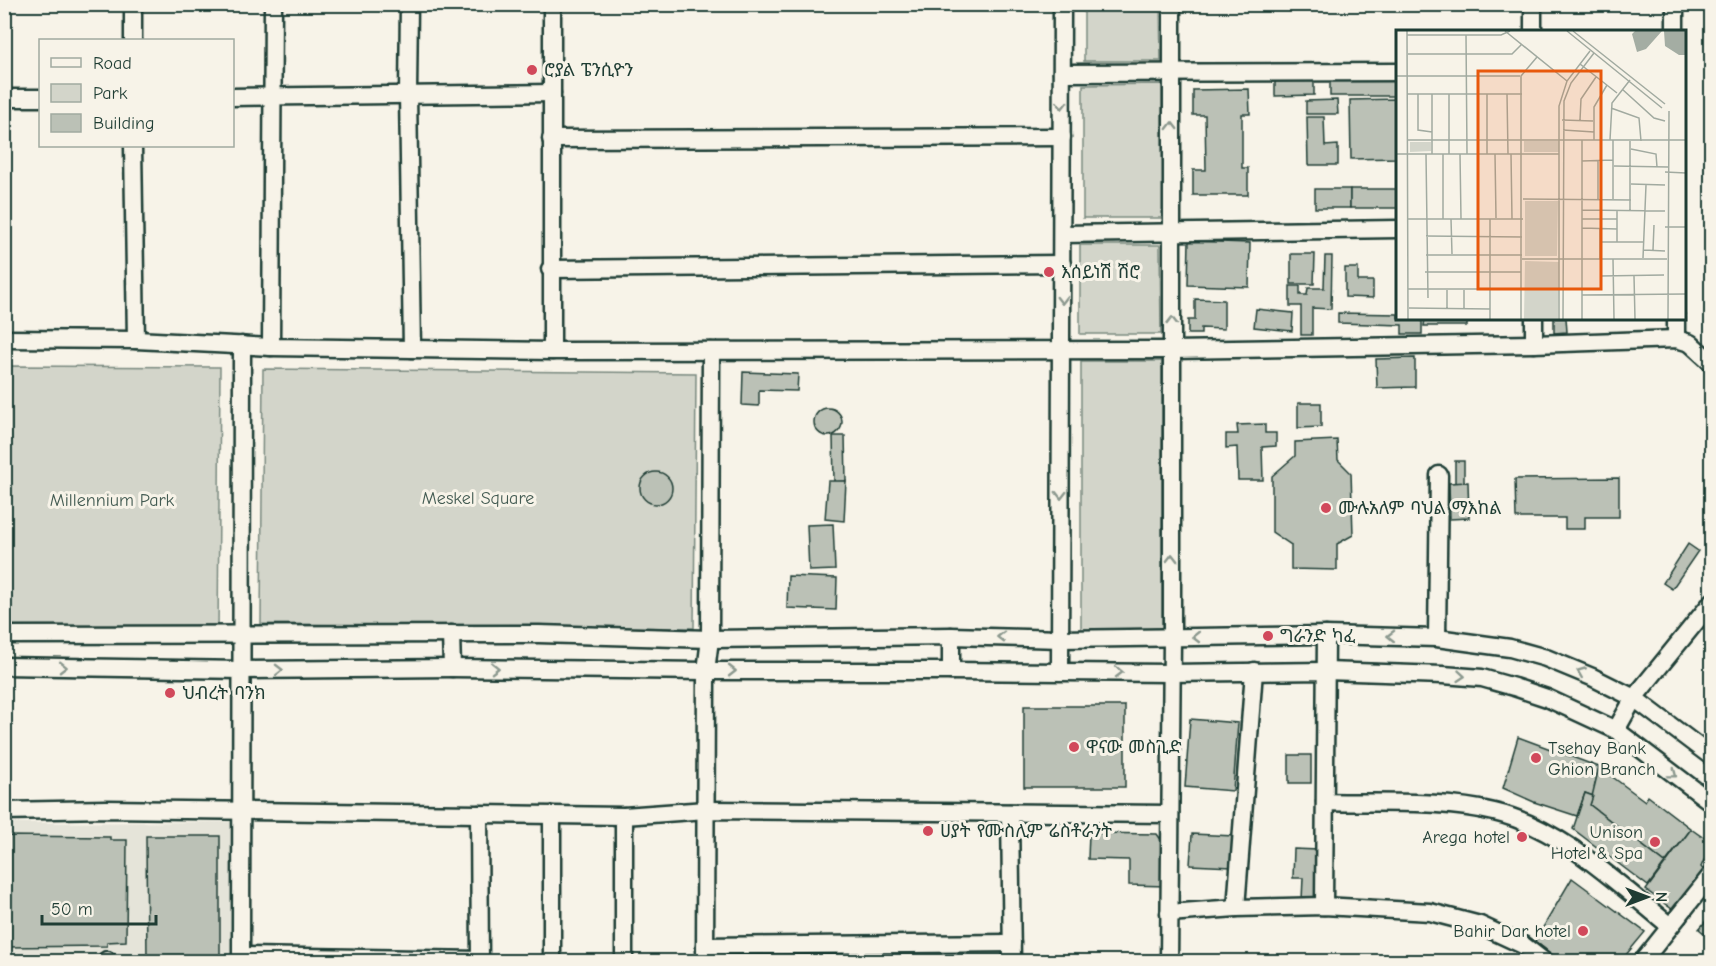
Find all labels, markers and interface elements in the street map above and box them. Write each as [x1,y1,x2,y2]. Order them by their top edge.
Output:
inset map [1396,30,1686,320]
legend [39,39,234,147]
text: Road [93,53,132,74]
place label: ሮያል ፔንሲዮን [544,60,634,81]
marker: ሮያል ፔንሲዮን [525,63,539,77]
text: Park [93,83,128,104]
one-way arrow [1056,100,1068,109]
text: Building [93,113,155,134]
one-way arrow [1166,122,1178,131]
place label: እሰይነሽ ሽሮ [1061,262,1140,283]
marker: እሰይነሽ ሽሮ [1042,265,1056,279]
one-way arrow [1056,295,1068,304]
one-way arrow [1166,317,1178,326]
park label: Meskel Square [422,488,534,509]
park label: Millennium Park [50,490,175,511]
one-way arrow [1055,490,1067,499]
place label: ሙሉአለም ባህል ማእከል [1338,498,1502,519]
marker: ሙሉአለም ባህል ማእከል [1319,501,1333,515]
one-way arrow [1166,554,1178,563]
place label: ግራንድ ካፈ [1280,626,1355,647]
marker: ግራንድ ካፈ [1261,629,1275,643]
one-way arrow [1387,630,1396,642]
one-way arrow [997,631,1006,644]
one-way arrow [1192,631,1201,644]
one-way arrow [58,661,67,673]
one-way arrow [490,662,499,675]
one-way arrow [274,664,283,676]
one-way arrow [727,665,736,677]
one-way arrow [1114,666,1123,678]
one-way arrow [1577,667,1587,680]
one-way arrow [1456,669,1465,682]
place label: ህብረት ባንክ [182,683,266,704]
marker: ህብረት ባንክ [163,686,177,700]
place label: ዋናው መስጊድ [1086,737,1182,758]
place label: Tsehay Bank Ghion Branch [1548,738,1656,780]
marker: ዋናው መስጊድ [1067,740,1081,754]
marker: Tsehay Bank Ghion Branch [1529,751,1543,765]
one-way arrow [1666,766,1677,777]
place label: ሀያት የሙስሊም ሬስቶራንት [940,821,1112,842]
place label: Unison Hotel & Spa [1551,822,1643,864]
marker: ሀያት የሙስሊም ሬስቶራንት [921,824,935,838]
place label: Arega hotel [1422,827,1510,848]
marker: Arega hotel [1515,830,1529,844]
marker: Unison Hotel & Spa [1648,835,1662,849]
north arrow [1617,867,1677,927]
scale bar [42,888,156,926]
text: N [1652,892,1670,902]
text: 50 m [51,899,93,920]
place label: Bahir Dar hotel [1453,921,1571,942]
marker: Bahir Dar hotel [1576,924,1590,938]

